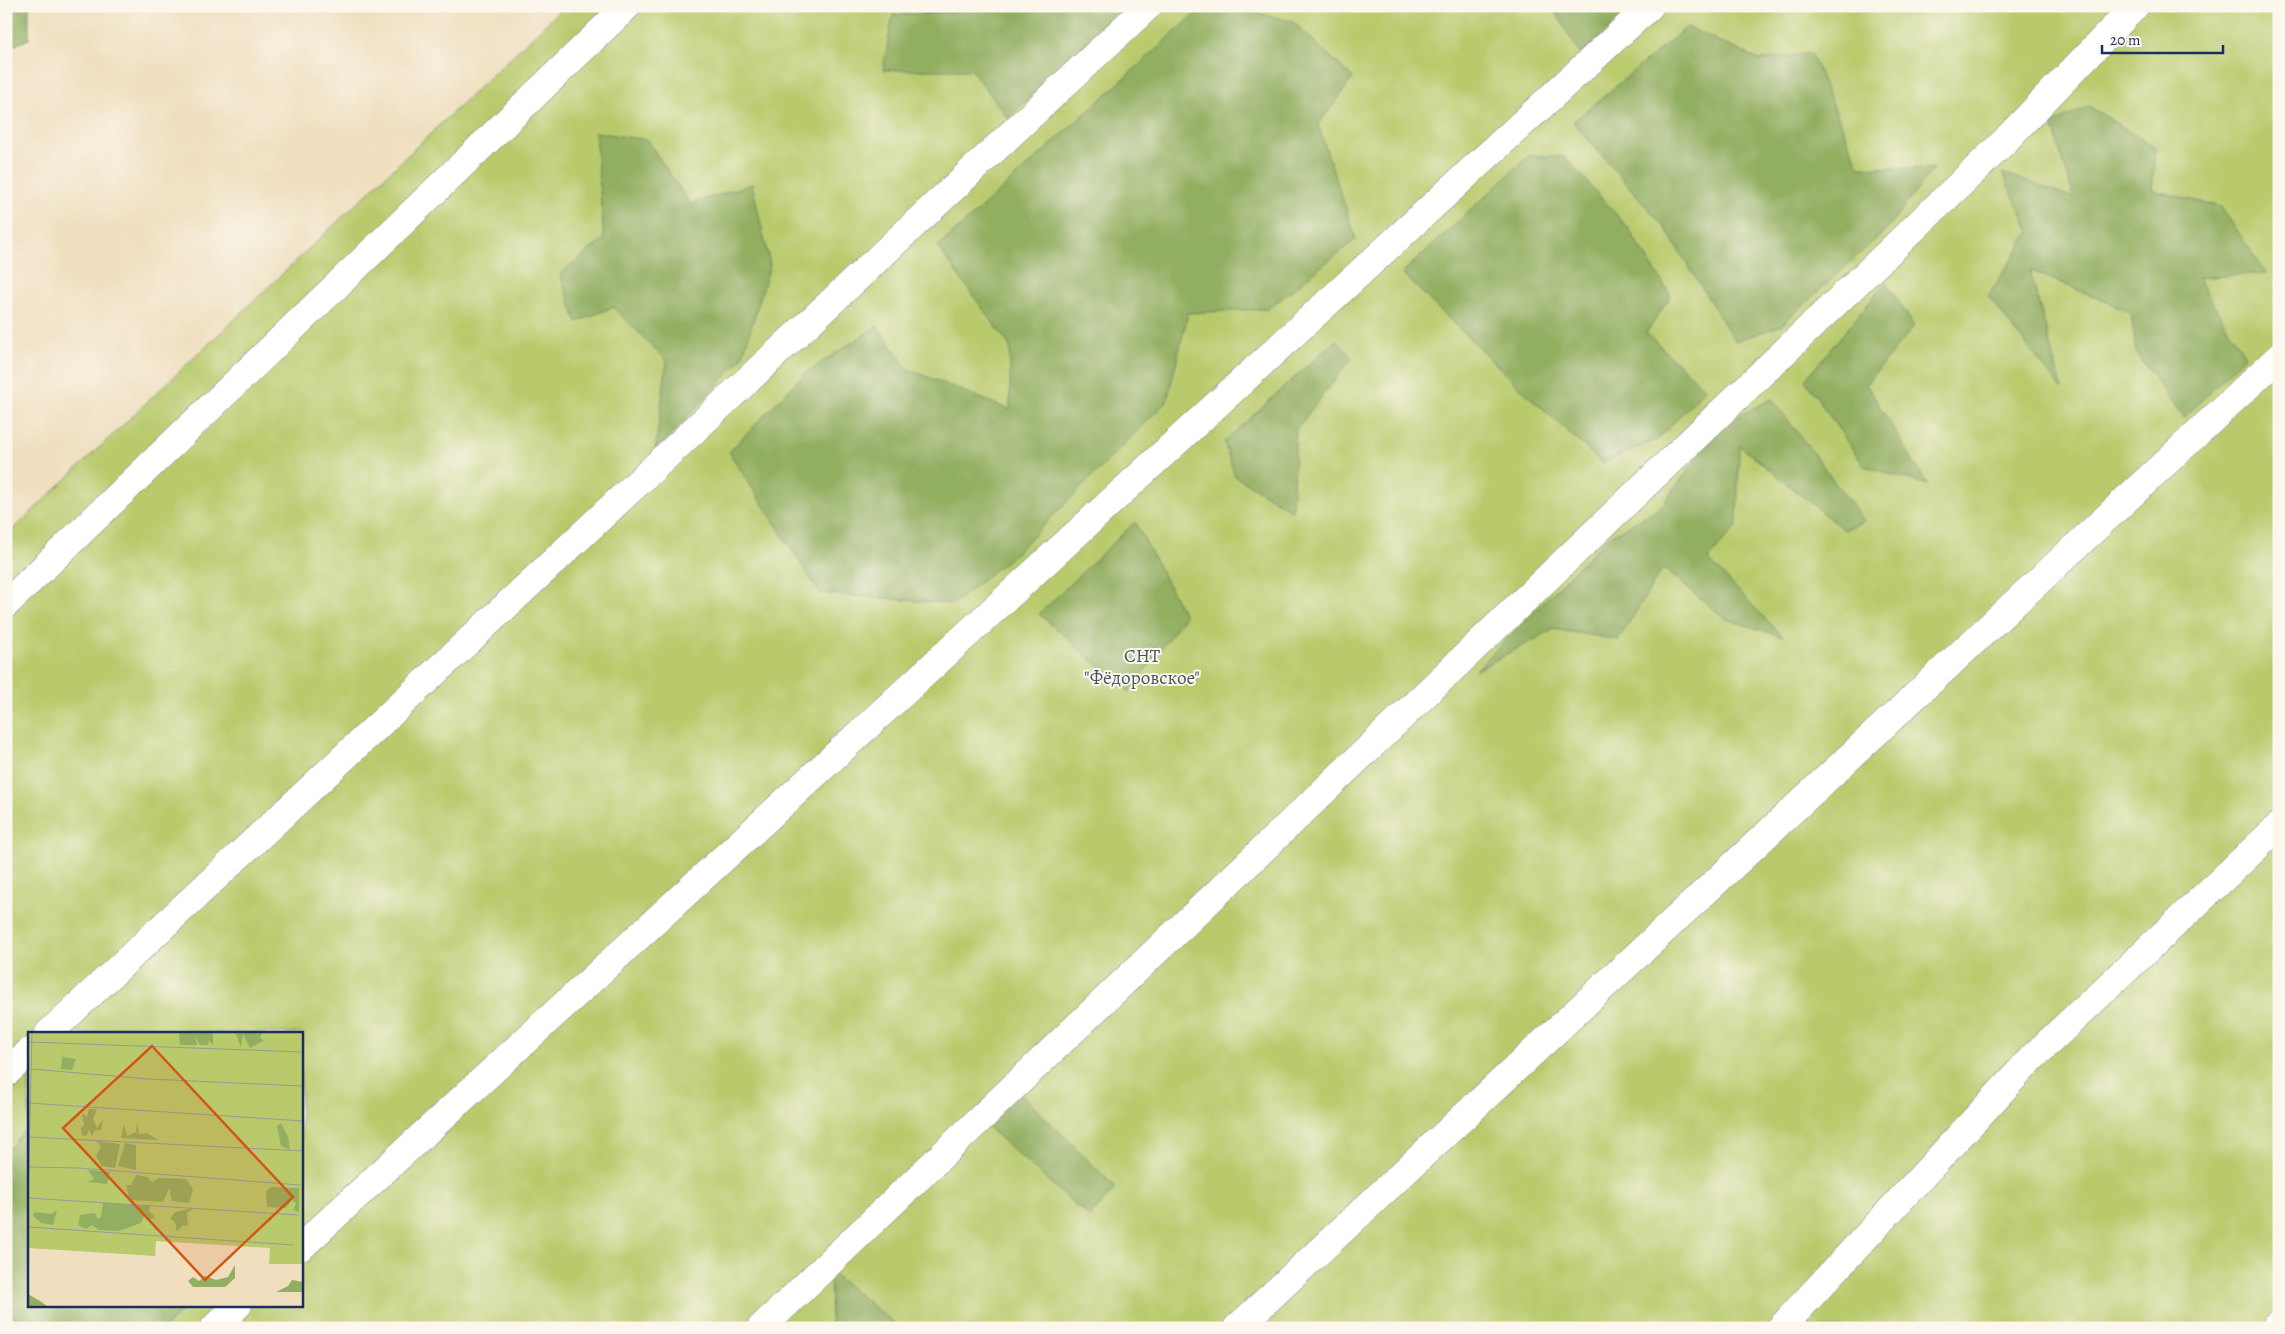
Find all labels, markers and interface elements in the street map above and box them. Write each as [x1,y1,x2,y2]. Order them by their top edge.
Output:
scale bar [2102,22,2224,54]
text: 20 m [2110,30,2141,50]
park label: СНТ "Фёдоровское" [1084,643,1200,691]
inset map [28,1032,302,1306]

